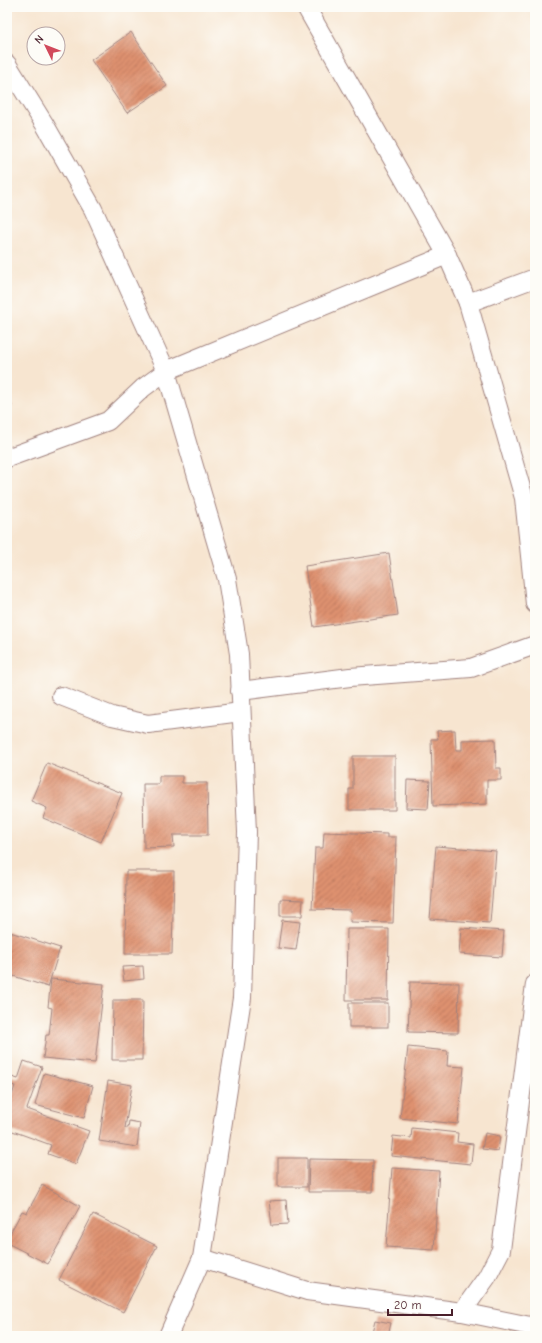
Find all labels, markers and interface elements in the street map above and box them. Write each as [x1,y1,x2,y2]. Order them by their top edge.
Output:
north arrow [26,26,66,66]
text: N [32,32,46,47]
scale bar [388,1291,452,1317]
text: 20 m [394,1298,422,1312]

